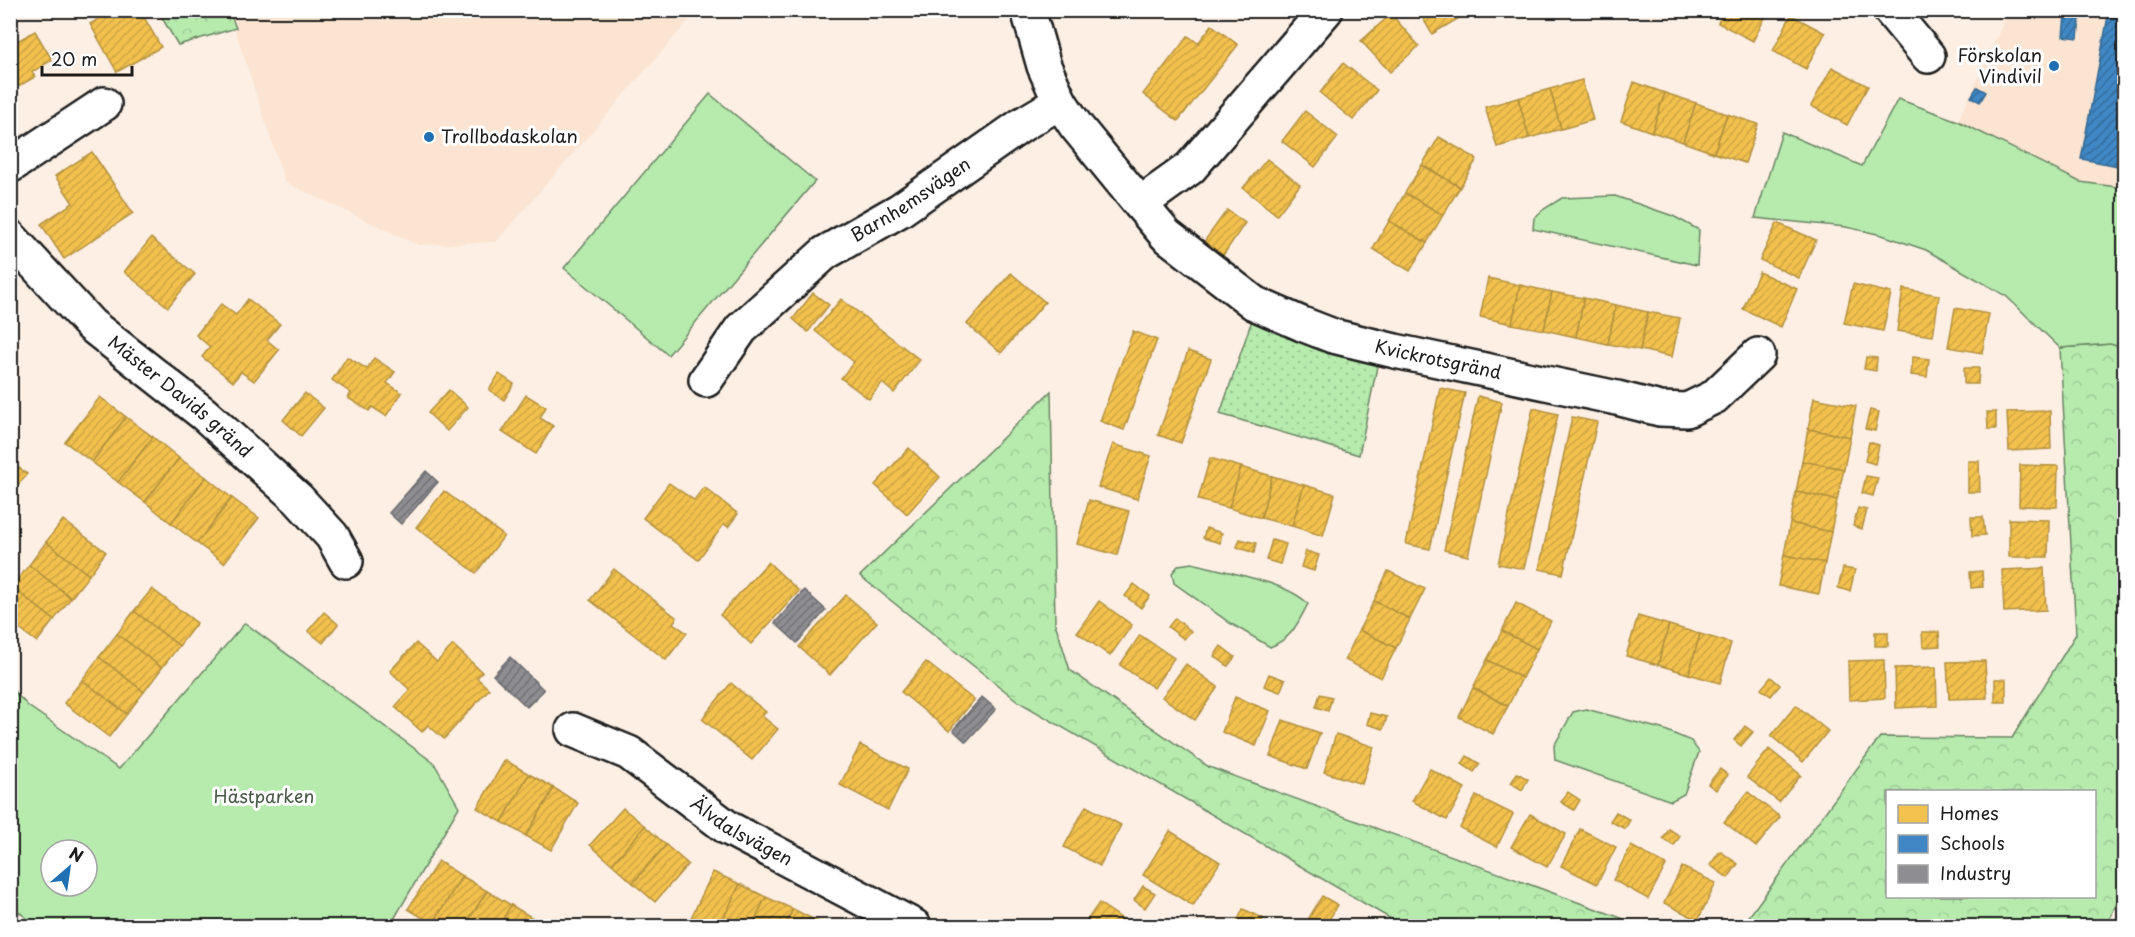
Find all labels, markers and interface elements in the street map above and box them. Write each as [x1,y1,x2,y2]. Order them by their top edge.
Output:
scale bar [42,39,132,77]
place label: Förskolan Vindivil [1957,41,2042,89]
text: 20 m [51,45,97,72]
marker: Förskolan Vindivil [2047,59,2061,73]
place label: Trollbodaskolan [441,122,578,149]
marker: Trollbodaskolan [422,130,436,144]
street label: Barnhemsvägen [845,150,975,248]
street label: Mäster Davids gränd [103,328,259,463]
street label: Kvickrotsgränd [1372,332,1504,385]
park label: Hästparken [214,782,314,809]
street label: Älvdalsvägen [685,789,798,872]
legend [1886,790,2096,898]
text: Homes [1940,799,1998,826]
text: Schools [1940,829,2005,856]
north arrow [39,838,99,898]
text: N [65,840,88,868]
text: Industry [1940,859,2011,886]

